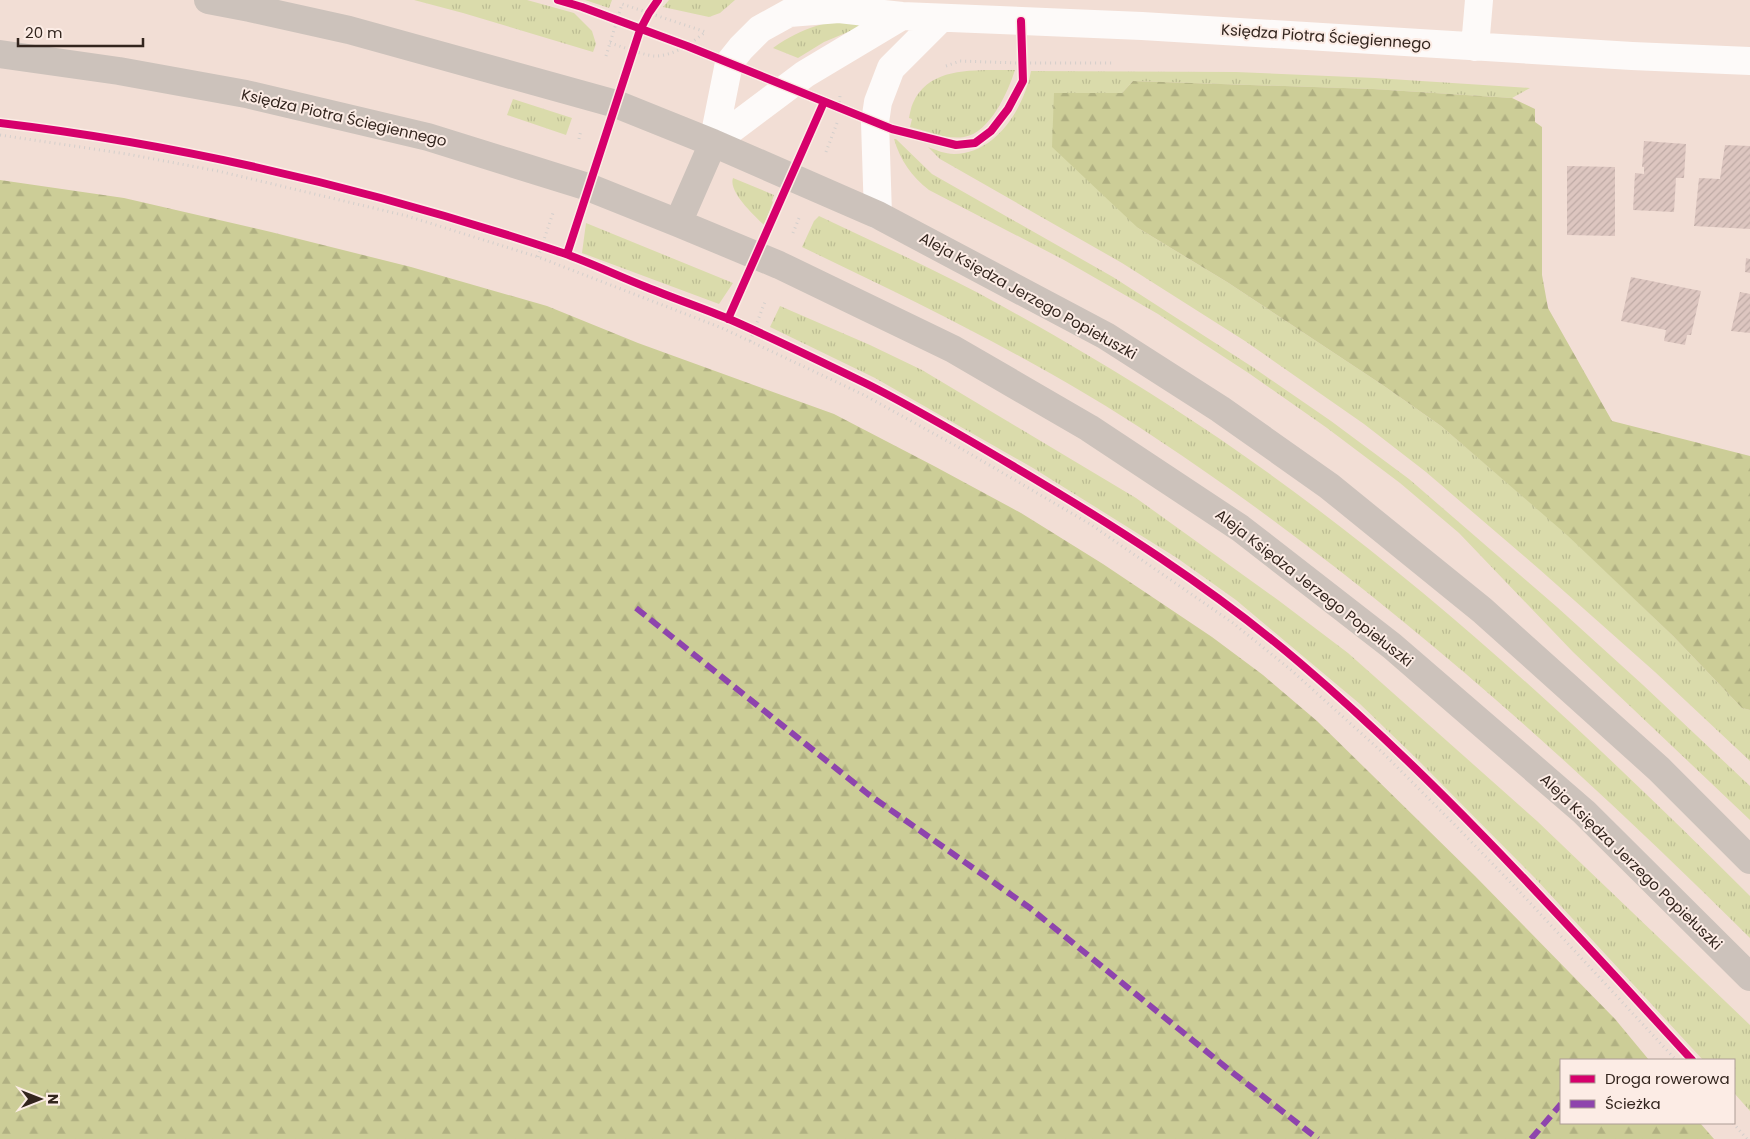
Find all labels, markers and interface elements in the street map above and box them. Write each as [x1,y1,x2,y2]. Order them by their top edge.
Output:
scale bar [18,15,142,47]
street label: Księdza Piotra Ściegiennego [1220,19,1432,54]
text: 20 m [25,22,63,43]
street label: Księdza Piotra Ściegiennego [239,84,449,151]
street label: Aleja Księdza Jerzego Popiełuszki [916,227,1141,364]
street label: Aleja Księdza Jerzego Popiełuszki [1211,504,1417,671]
street label: Aleja Księdza Jerzego Popiełuszki [1536,769,1727,954]
legend [1560,1059,1735,1124]
text: Droga rowerowa [1605,1068,1730,1089]
north arrow [15,1074,65,1124]
text: Ścieżka [1605,1093,1661,1114]
text: N [43,1094,63,1104]

